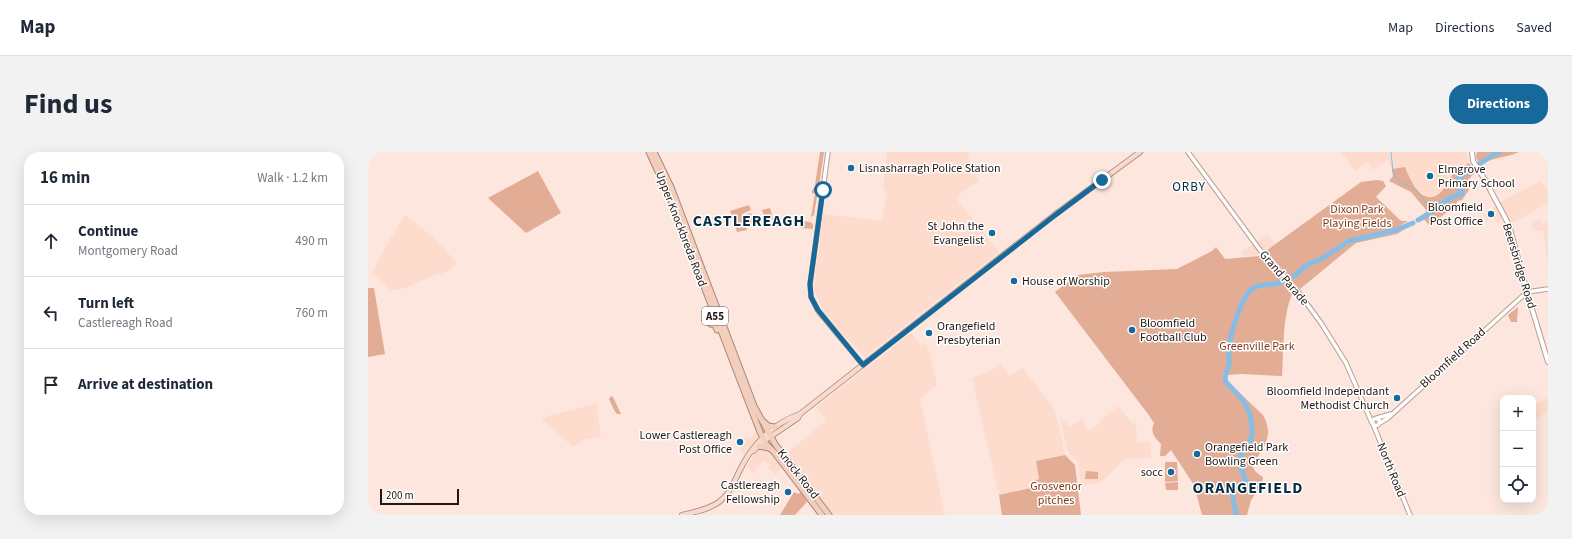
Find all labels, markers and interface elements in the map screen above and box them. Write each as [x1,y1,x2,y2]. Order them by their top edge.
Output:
text: Map [20,14,55,41]
text: Map [1388,18,1413,38]
text: Directions [1435,18,1494,38]
text: Saved [1516,18,1552,38]
text: Find us [24,84,112,124]
button: Directions [1449,84,1548,124]
place label: Lisnasharragh Police Station [859,160,1001,177]
place label: Elmgrove Primary School [1438,161,1515,192]
marker: Lisnasharragh Police Station [846,163,856,173]
text: 16 min [40,166,90,190]
text: Walk · 1.2 km [257,169,328,187]
street label: Upper Knockbreda Road [651,169,711,289]
route end [1093,171,1111,189]
marker: Elmgrove Primary School [1425,171,1435,181]
district label: ORBY [1172,178,1206,196]
route start [814,181,832,199]
place label: Bloomfield Post Office [1428,199,1483,230]
park label: Dixon Park Playing Fields [1322,201,1392,232]
marker: Bloomfield Post Office [1486,209,1496,219]
district label: CASTLEREAGH [693,210,805,232]
place label: St John the Evangelist [927,218,984,249]
text: Continue [78,221,138,242]
street label: Beersbridge Road [1498,221,1540,311]
marker: St John the Evangelist [987,228,997,238]
icon: ahead [40,230,62,252]
text: 490 m [295,232,328,250]
text: Montgomery Road [78,242,178,260]
street label: Grand Parade [1255,247,1313,309]
place label: House of Worship [1022,273,1110,290]
marker: House of Worship [1009,276,1019,286]
text: Turn left [78,293,134,314]
icon: left [40,302,62,324]
text: 760 m [295,304,328,322]
road number: A55 [702,307,728,325]
text: Castlereagh Road [78,314,173,332]
place label: Bloomfield Football Club [1140,315,1207,346]
place label: Orangefield Presbyterian [937,318,1001,349]
street label: Bloomfield Road [1416,324,1490,392]
marker: Bloomfield Football Club [1127,325,1137,335]
marker: Orangefield Presbyterian [924,328,934,338]
park label: Greenville Park [1219,338,1295,355]
icon: arrive [40,374,62,396]
text: Arrive at destination [78,374,213,395]
place label: Bloomfield Independant Methodist Church [1267,383,1389,414]
marker: Bloomfield Independant Methodist Church [1392,393,1402,403]
map controls [1500,395,1536,503]
button: + [1500,395,1536,431]
place label: Lower Castlereagh Post Office [640,427,732,458]
button: − [1500,431,1536,467]
marker: Lower Castlereagh Post Office [735,437,745,447]
place label: Orangefield Park Bowling Green [1205,439,1288,470]
street label: North Road [1372,440,1410,500]
street label: Knock Road [773,445,823,503]
marker: Orangefield Park Bowling Green [1192,449,1202,459]
place label: socc [1141,464,1164,481]
marker: socc [1166,467,1176,477]
button: locate [1500,467,1536,503]
place label: Castlereagh Fellowship [721,477,780,508]
district label: ORANGEFIELD [1193,477,1303,499]
park label: Grosvenor pitches [1030,478,1083,509]
scale bar [380,487,459,506]
marker: Castlereagh Fellowship [783,487,793,497]
text: 200 m [386,488,414,503]

